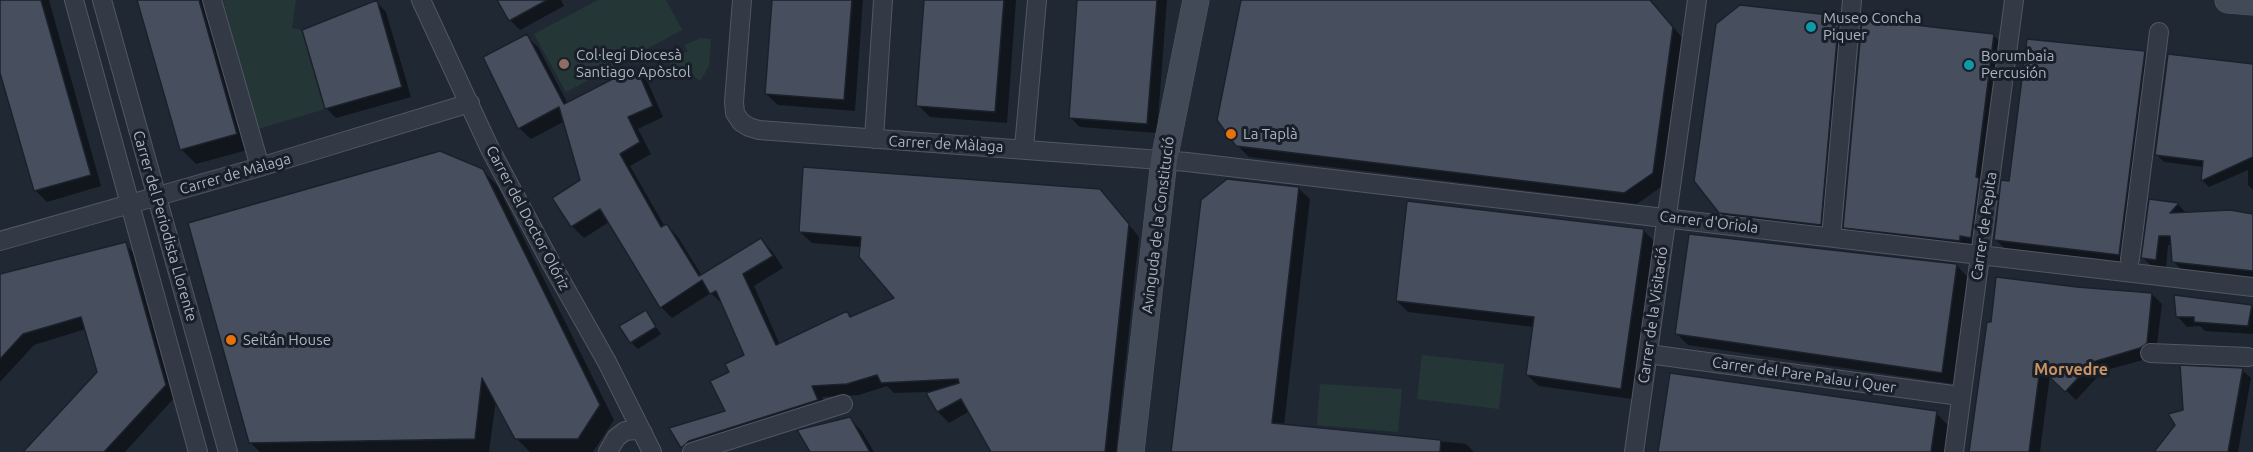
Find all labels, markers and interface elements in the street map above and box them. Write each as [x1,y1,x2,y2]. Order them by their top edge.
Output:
place label: Museo Concha Piquer [1823,9,1921,44]
marker: Museo Concha Piquer [1804,20,1818,34]
place label: Col·legi Diocesà Santiago Apòstol [576,46,691,81]
place label: Borumbaia Percusión [1981,47,2054,82]
marker: Col·legi Diocesà Santiago Apòstol [557,57,571,71]
marker: Borumbaia Percusión [1962,58,1976,72]
place label: La Taplà [1243,125,1298,143]
marker: La Taplà [1224,127,1238,141]
street label: Carrer del Periodista Llorente [129,128,201,324]
street label: Carrer de Màlaga [888,132,1004,156]
street label: Avinguda de la Constitució [1138,135,1178,315]
street label: Carrer del Doctor Olóriz [482,143,574,293]
street label: Carrer de Màlaga [177,150,293,198]
street label: Carrer de Pepita [1967,171,2001,281]
street label: Carrer d'Oriola [1659,207,1759,237]
street label: Carrer de la Visitació [1634,245,1672,385]
place label: Seitán House [243,331,331,349]
marker: Seitán House [224,333,238,347]
street label: Carrer del Pare Palau i Quer [1711,353,1897,397]
district label: Morvedre [2034,360,2108,380]

